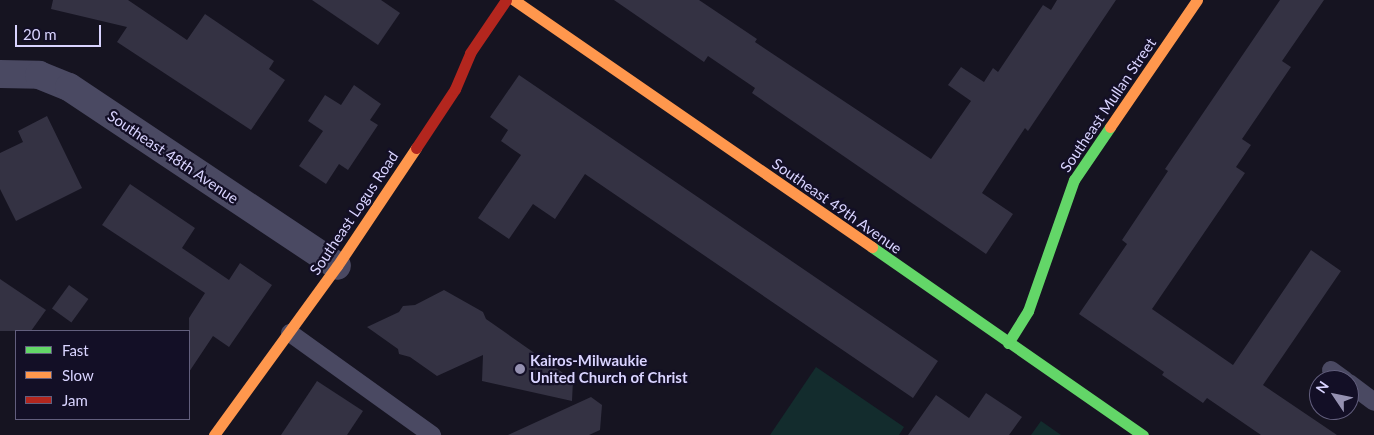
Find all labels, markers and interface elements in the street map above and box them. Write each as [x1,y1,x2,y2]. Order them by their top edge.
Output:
scale bar [18,15,104,47]
text: 20 m [23,25,57,43]
street label: Southeast Mullan Street [1056,34,1160,176]
street label: Southeast 48th Avenue [104,106,242,208]
street label: Southeast Logus Road [306,148,402,278]
street label: Southeast 49th Avenue [769,154,905,258]
legend [15,330,190,420]
text: Fast [62,341,89,359]
place label: Kairos-Milwaukie United Church of Christ [530,351,688,386]
marker: Kairos-Milwaukie United Church of Christ [514,363,526,375]
text: Slow [62,366,94,384]
north arrow [1309,370,1359,420]
text: N [1312,378,1332,396]
text: Jam [62,391,88,409]

